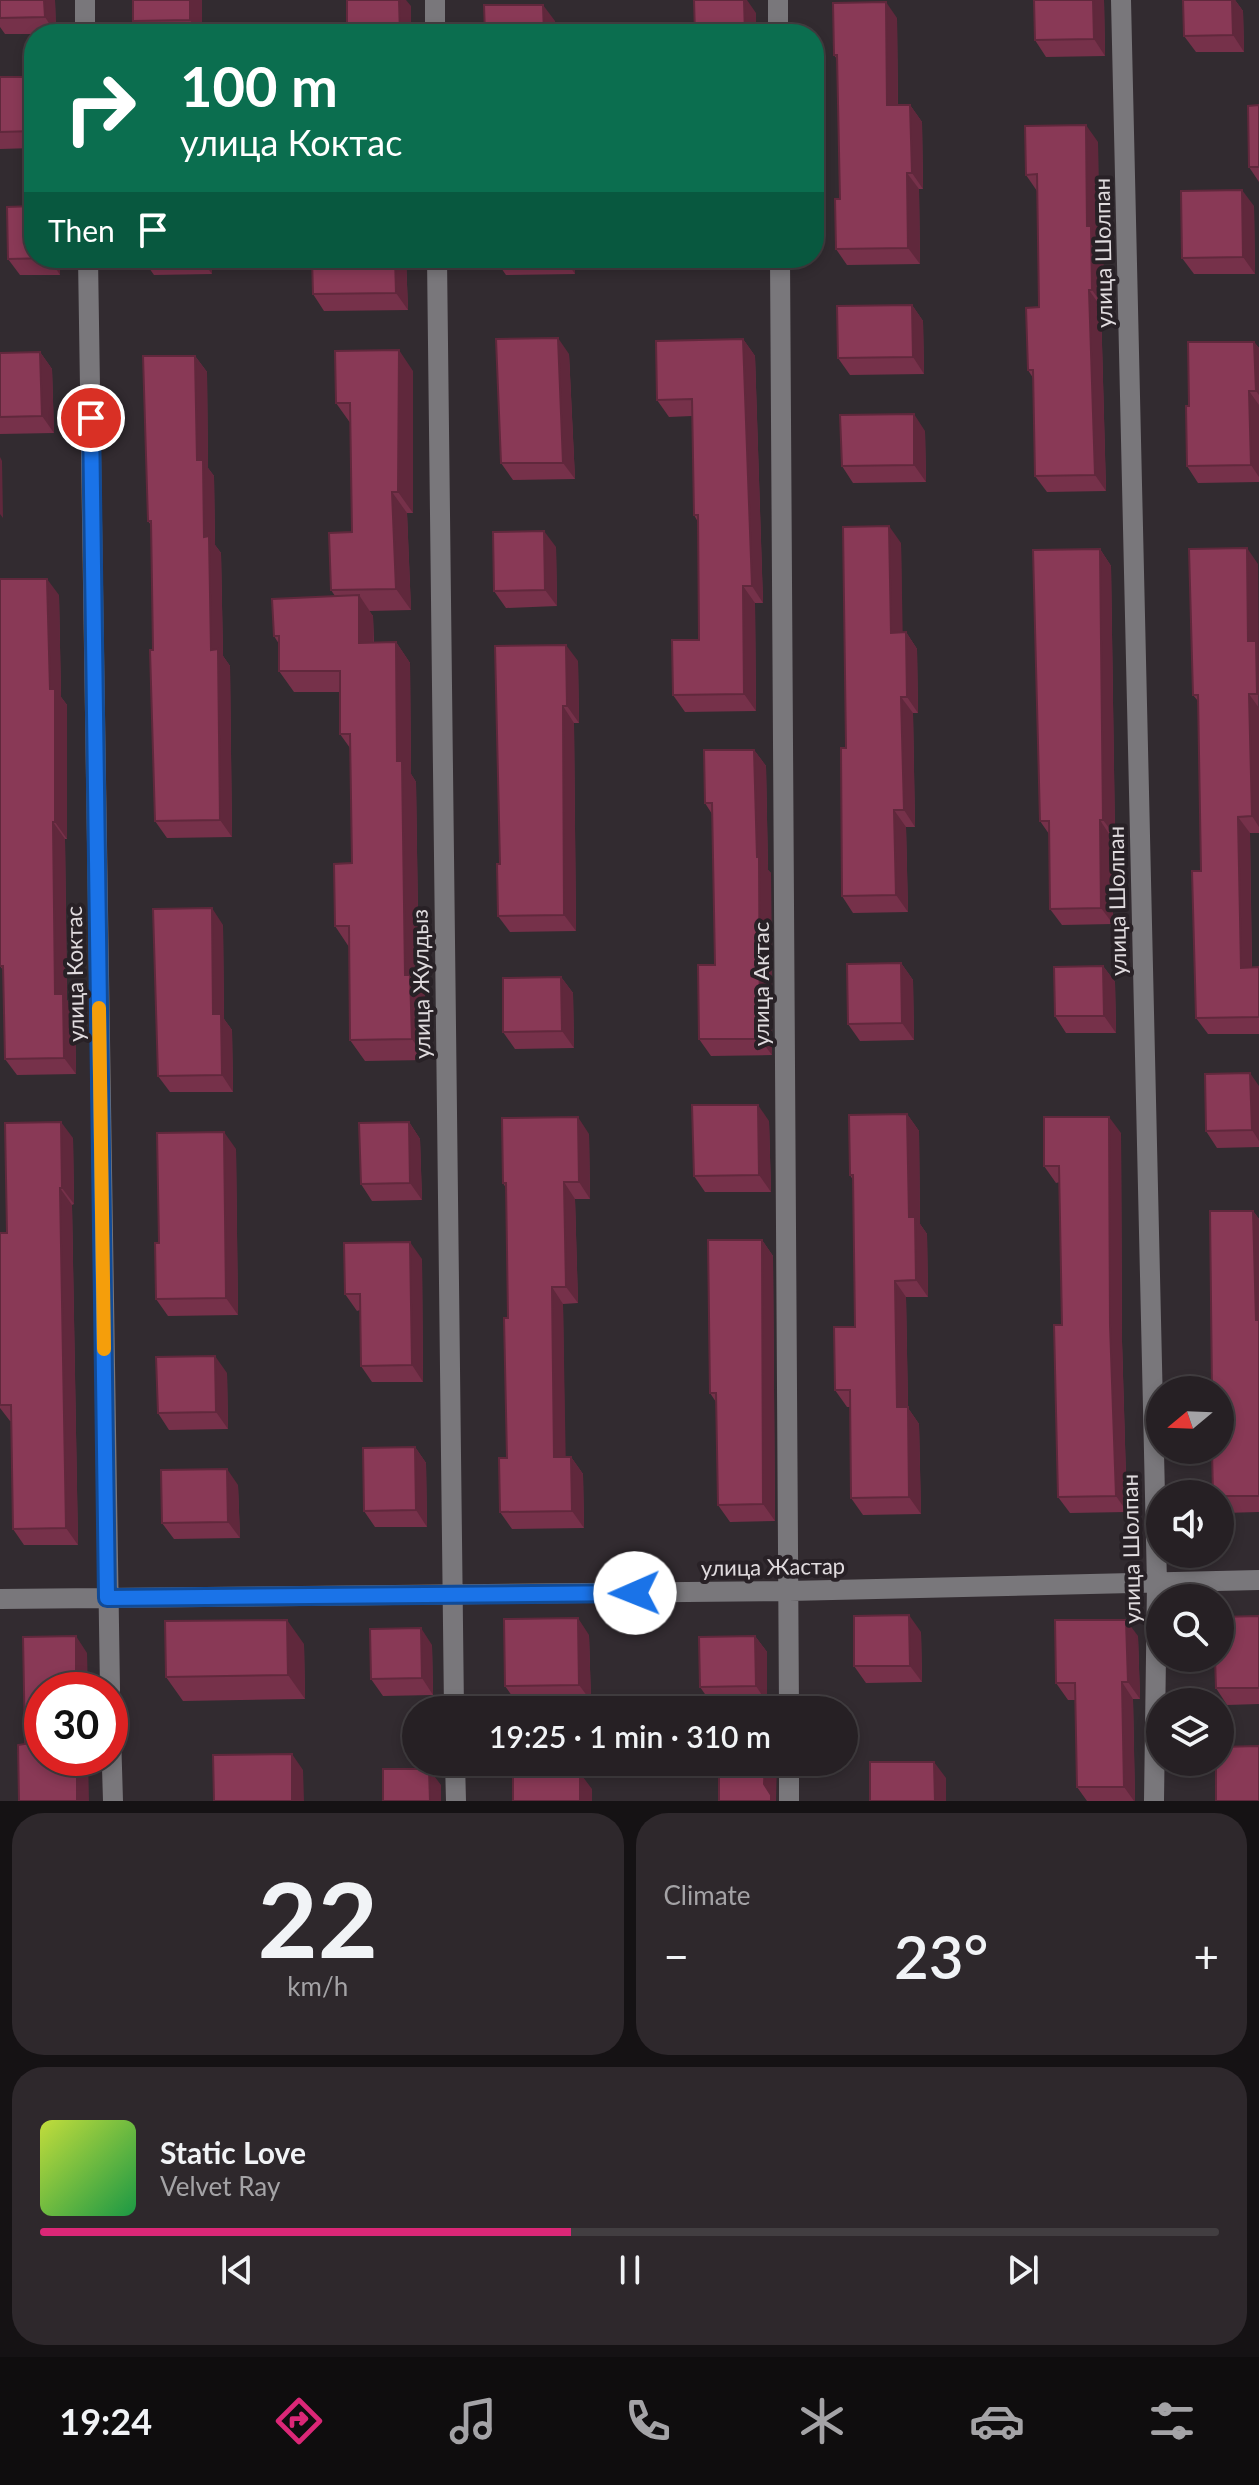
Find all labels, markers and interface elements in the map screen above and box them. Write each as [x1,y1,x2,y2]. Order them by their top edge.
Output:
text: 100 m [180,52,338,119]
icon: right [48,56,152,160]
text: улица Коктас [180,120,402,164]
street label: улица Шолпан [1088,178,1117,328]
icon: arrive [131,208,175,252]
text: Then [48,212,115,248]
pin [57,384,125,452]
icon: arrive [69,396,113,440]
street label: улица Шолпан [1102,826,1131,976]
street label: улица Коктас [60,906,89,1042]
street label: улица Жулдыз [406,909,435,1059]
street label: улица Актас [747,922,774,1046]
north arrow [1146,1376,1234,1464]
map controls [1146,1376,1234,1776]
street label: улица Шолпан [1116,1474,1145,1624]
button: sound [1146,1480,1234,1568]
position arrow [593,1551,677,1635]
street label: улица Жастар [701,1552,845,1581]
button: search [1146,1584,1234,1672]
speed limit sign: 30 [24,1672,128,1776]
button: layers [1146,1688,1234,1776]
text: 19:25 · 1 min · 310 m [489,1718,771,1754]
text: 22 [257,1855,378,1980]
text: Climate [664,1879,750,1911]
text: 23° [894,1920,989,1992]
text: − [664,1930,689,1982]
text: + [1193,1930,1219,1982]
text: km/h [287,1970,348,2002]
text: Static Love [160,2134,306,2170]
text: Velvet Ray [160,2170,280,2202]
icon: previous [215,2248,259,2292]
icon: pause [608,2248,652,2292]
icon: next [1001,2248,1045,2292]
icon: directions [271,2393,327,2449]
icon: music [445,2393,501,2449]
icon: phone [620,2393,676,2449]
icon: climate [794,2393,850,2449]
icon: car [969,2393,1025,2449]
icon: filters [1144,2393,1200,2449]
text: 19:24 [59,2399,152,2443]

